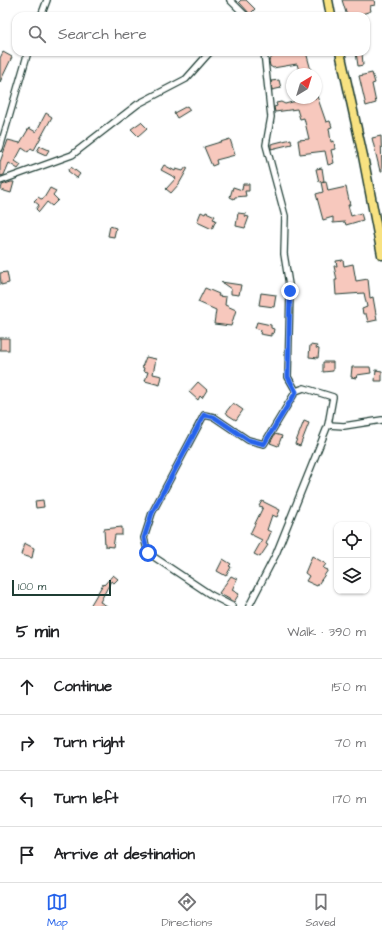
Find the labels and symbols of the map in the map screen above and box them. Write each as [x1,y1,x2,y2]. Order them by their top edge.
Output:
north arrow [286,68,322,104]
route end [281,282,299,300]
route start [139,544,157,562]
scale bar [12,578,111,597]

